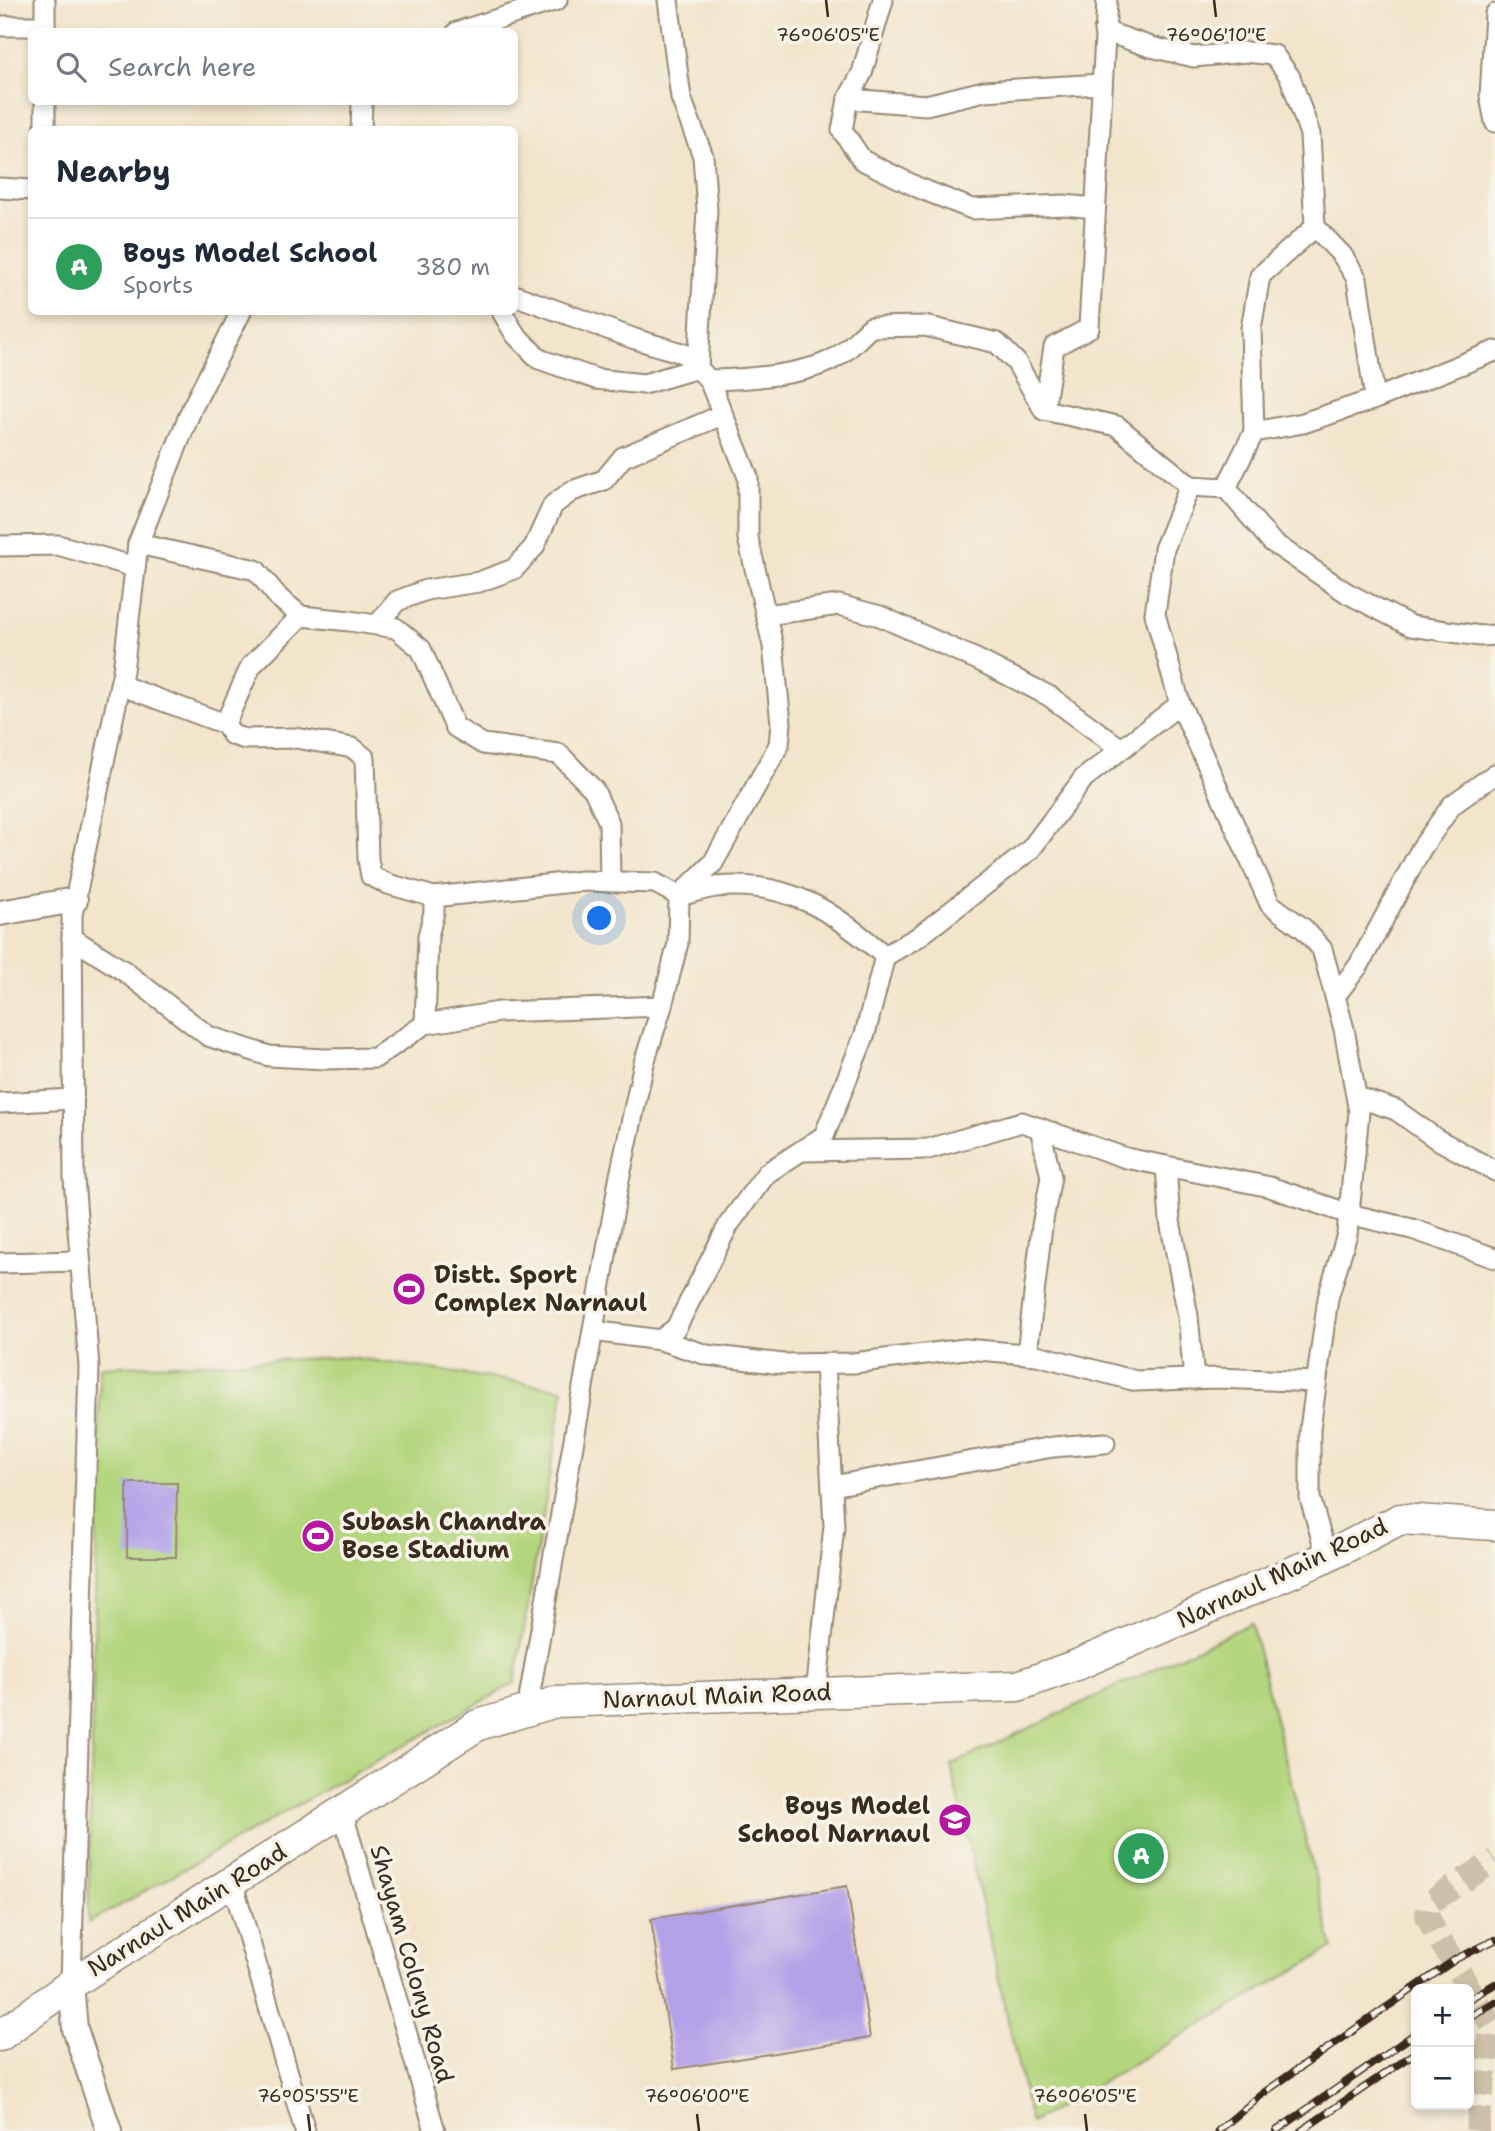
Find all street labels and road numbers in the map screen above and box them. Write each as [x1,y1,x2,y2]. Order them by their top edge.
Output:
street label: Narnaul Main Road [1171,1510,1393,1636]
street label: Narnaul Main Road [602,1676,832,1716]
street label: Narnaul Main Road [81,1836,293,1984]
street label: Shayam Colony Road [363,1841,461,2087]

